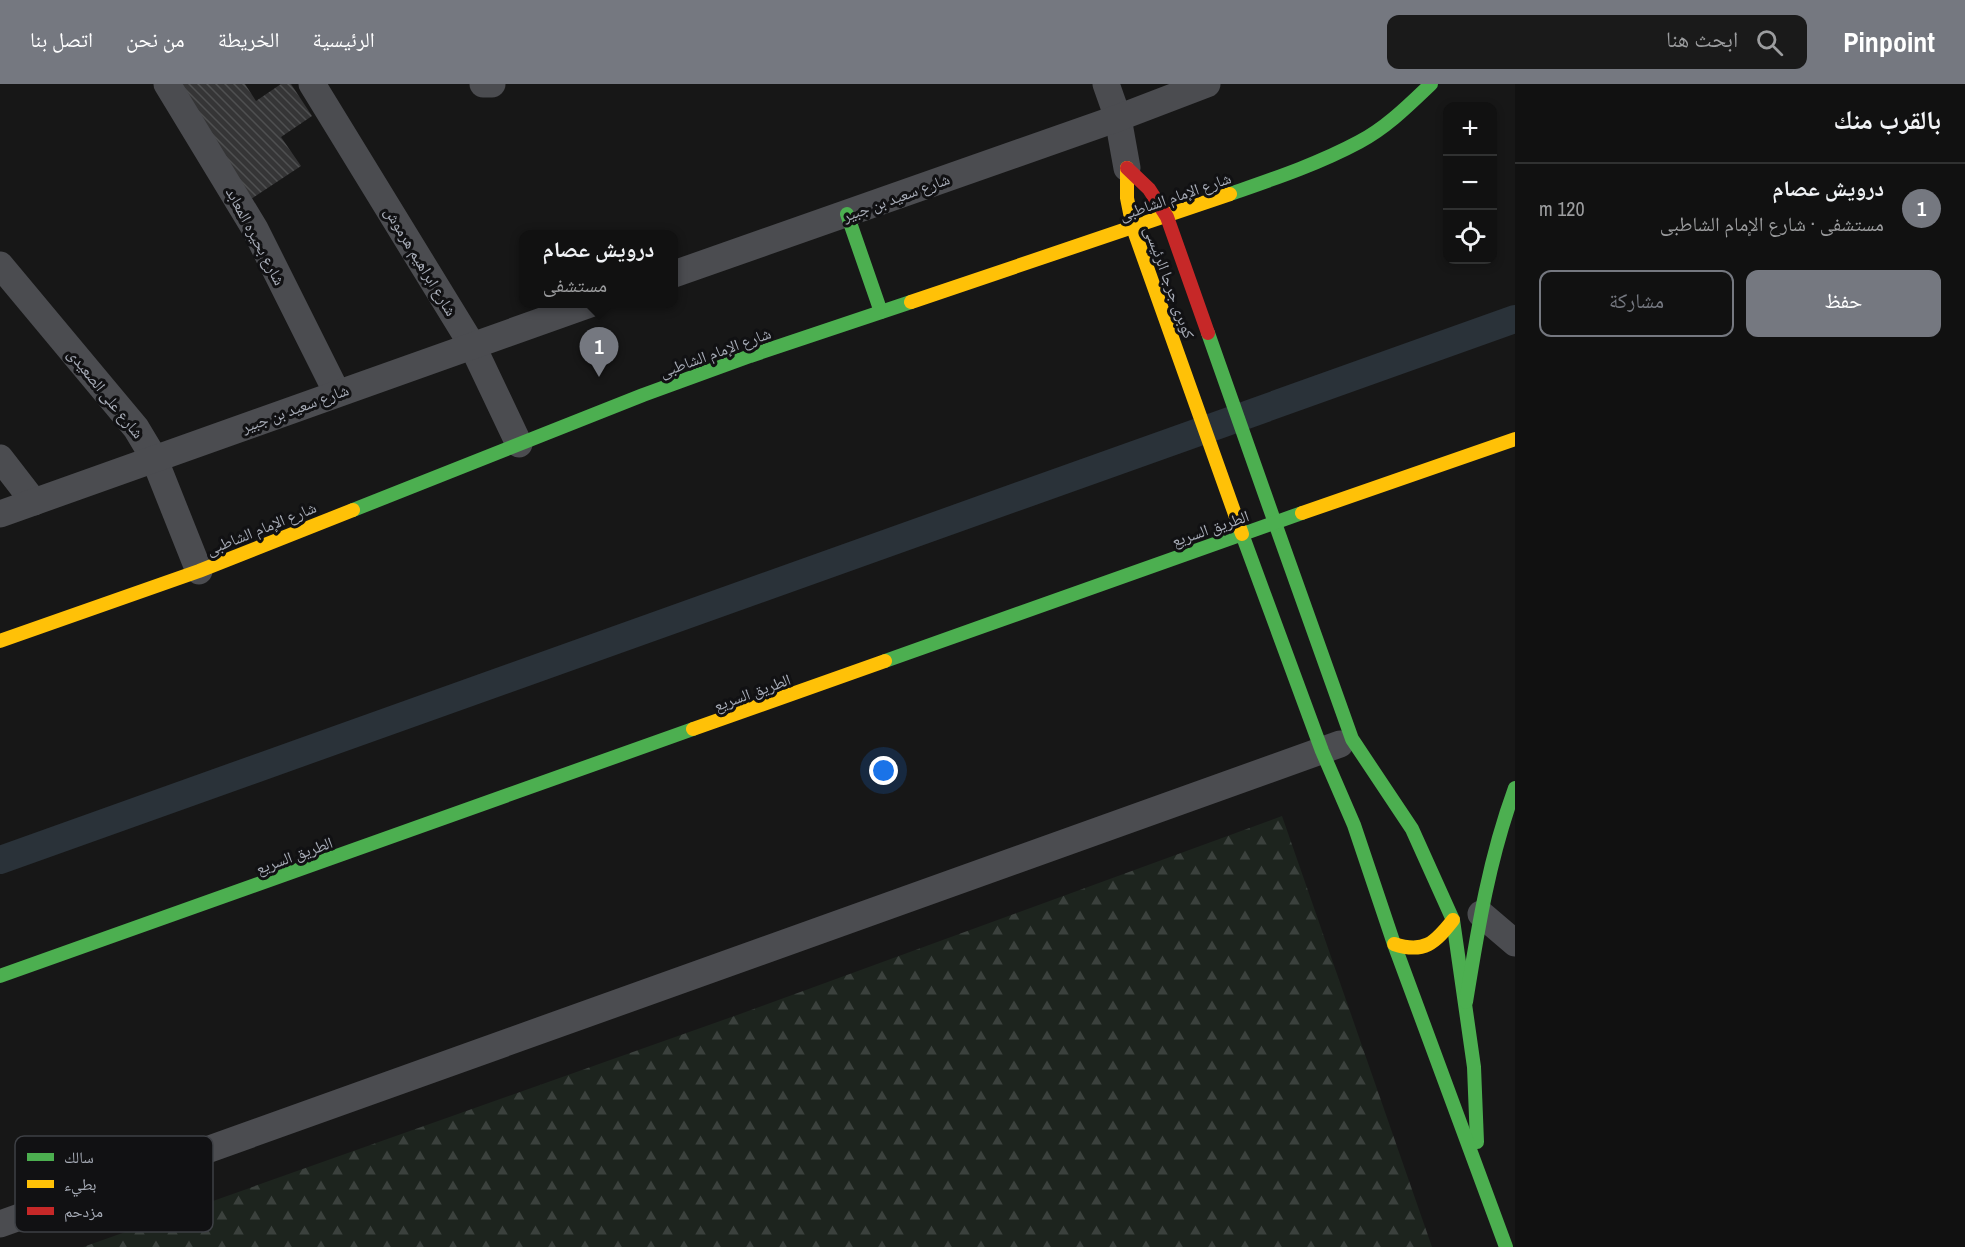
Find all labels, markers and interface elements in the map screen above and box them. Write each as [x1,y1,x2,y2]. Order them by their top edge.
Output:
search box [1387,15,1807,69]
text: Pinpoint [1843,23,1935,61]
text: ابحث هنا [1666,24,1738,54]
text: اتصل بنا [30,25,93,54]
text: من نحن [126,25,185,54]
text: الخريطة [218,25,280,54]
text: الرئيسية [313,25,375,54]
icon: search [1753,26,1786,59]
map controls [1443,102,1497,264]
button: + [1443,102,1497,156]
text: بالقرب منك [1834,102,1941,137]
button: − [1443,156,1497,210]
street label: شارع سعيد بن جبير [838,167,953,227]
street label: شارع الإمام الشاطبى [1116,167,1234,225]
text: درويش عصام [1772,173,1884,203]
street label: شارع بحيره المعابد [221,183,291,289]
text: 120 m [1539,195,1585,222]
text: 1 [1917,195,1926,222]
street label: شارع ابراهيم هرموش [380,202,462,320]
button: locate [1443,210,1497,264]
text: مستشفى · شارع الإمام الشاطبى [1660,210,1884,237]
street label: كوبرى جرجا الرئيسى [1139,223,1201,342]
popup [519,230,678,308]
text: درويش عصام [543,234,654,264]
button: مشاركة [1539,270,1734,337]
button: حفظ [1746,270,1941,337]
text: مستشفى [543,271,607,298]
street label: شارع الإمام الشاطبى [656,322,774,382]
pin: 1 [580,328,618,377]
street label: شارع على الصعيدى [63,343,149,443]
street label: شارع سعيد بن جبير [237,378,352,438]
street label: شارع الإمام الشاطبى [203,496,319,560]
street label: الطريق السريع [1168,504,1252,552]
street label: الطريق السريع [710,668,794,716]
your location [869,756,898,785]
street label: الطريق السريع [252,831,336,879]
legend [15,1136,213,1232]
text: سالك [64,1146,94,1168]
text: بطيء [64,1173,96,1197]
text: مزدحم [64,1200,103,1222]

